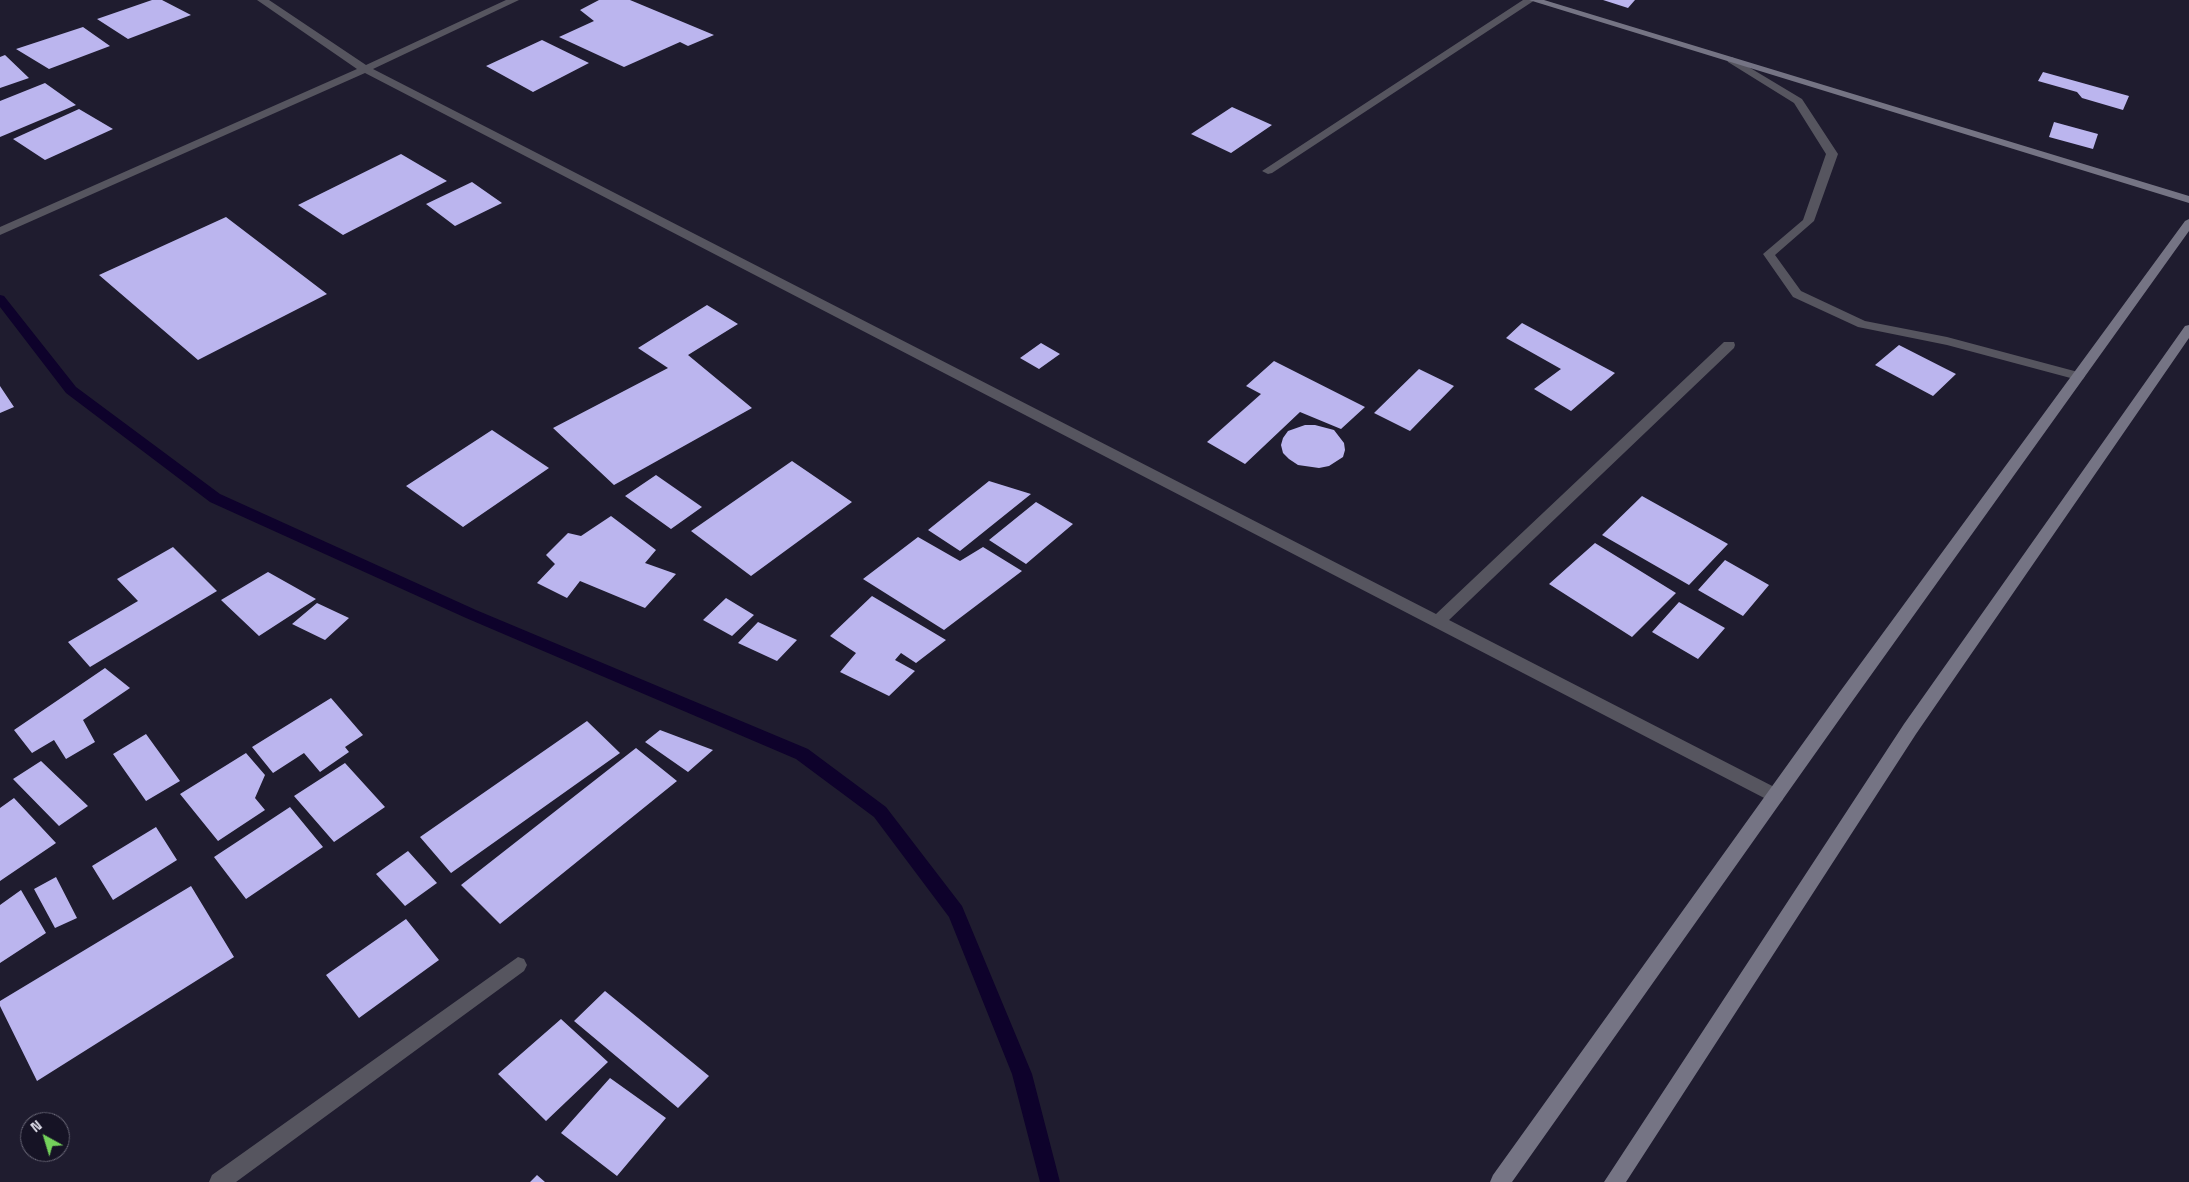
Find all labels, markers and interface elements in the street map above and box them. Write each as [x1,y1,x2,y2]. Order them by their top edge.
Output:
north arrow [20,1112,70,1162]
text: N [27,1116,45,1136]

